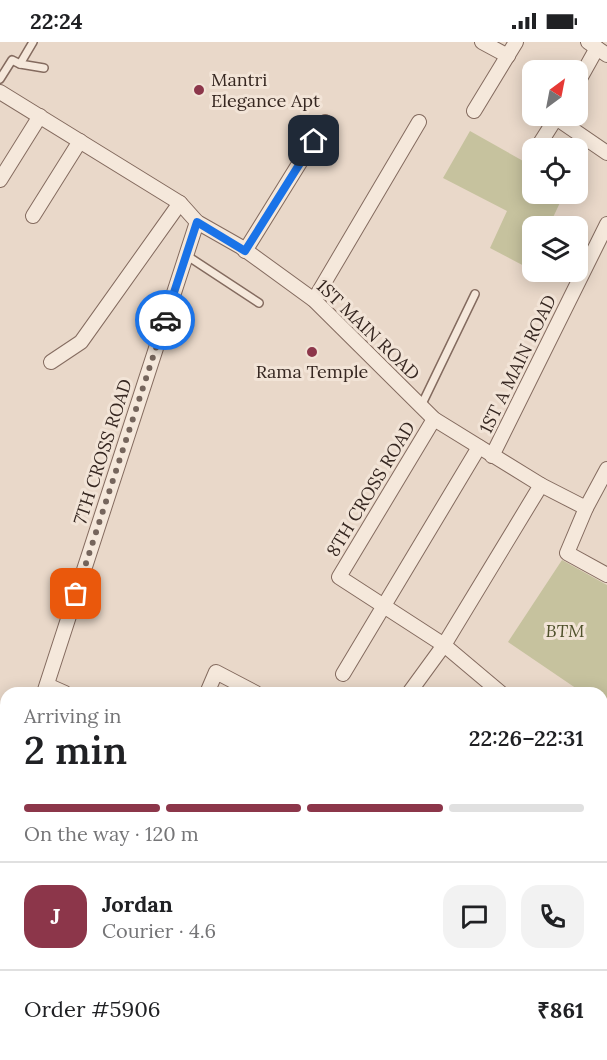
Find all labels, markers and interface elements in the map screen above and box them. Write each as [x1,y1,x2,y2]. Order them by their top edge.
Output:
text: 22:24 [30,7,83,35]
north arrow [522,60,588,126]
map controls [522,60,588,282]
place label: Mantri Elegance Apt [211,68,320,112]
marker: Mantri Elegance Apt [192,83,206,97]
pin [288,115,339,166]
icon: home [297,124,330,157]
button: locate [522,138,588,204]
button: layers [522,216,588,282]
street label: 1ST MAIN ROAD [312,274,425,385]
courier [135,290,195,350]
street label: 1ST A MAIN ROAD [474,291,561,437]
icon: car [149,304,182,337]
marker: Rama Temple [305,345,319,359]
place label: Rama Temple [256,360,369,383]
street label: 7TH CROSS ROAD [68,376,137,528]
street label: 8TH CROSS ROAD [321,417,420,561]
pin [50,568,101,619]
icon: bag [59,577,92,610]
park label: BTM [546,619,584,642]
text: Arriving in [24,703,121,728]
text: 22:26–22:31 [469,724,584,752]
text: 2 min [24,725,127,775]
text: On the way · 120 m [24,821,199,846]
button: chat [443,885,506,948]
button: phone [521,885,584,948]
text: Jordan [102,890,173,918]
text: J [51,902,60,930]
text: Courier · 4.6 [102,918,216,943]
text: Order #5906 [24,995,161,1023]
text: ₹861 [537,996,584,1024]

